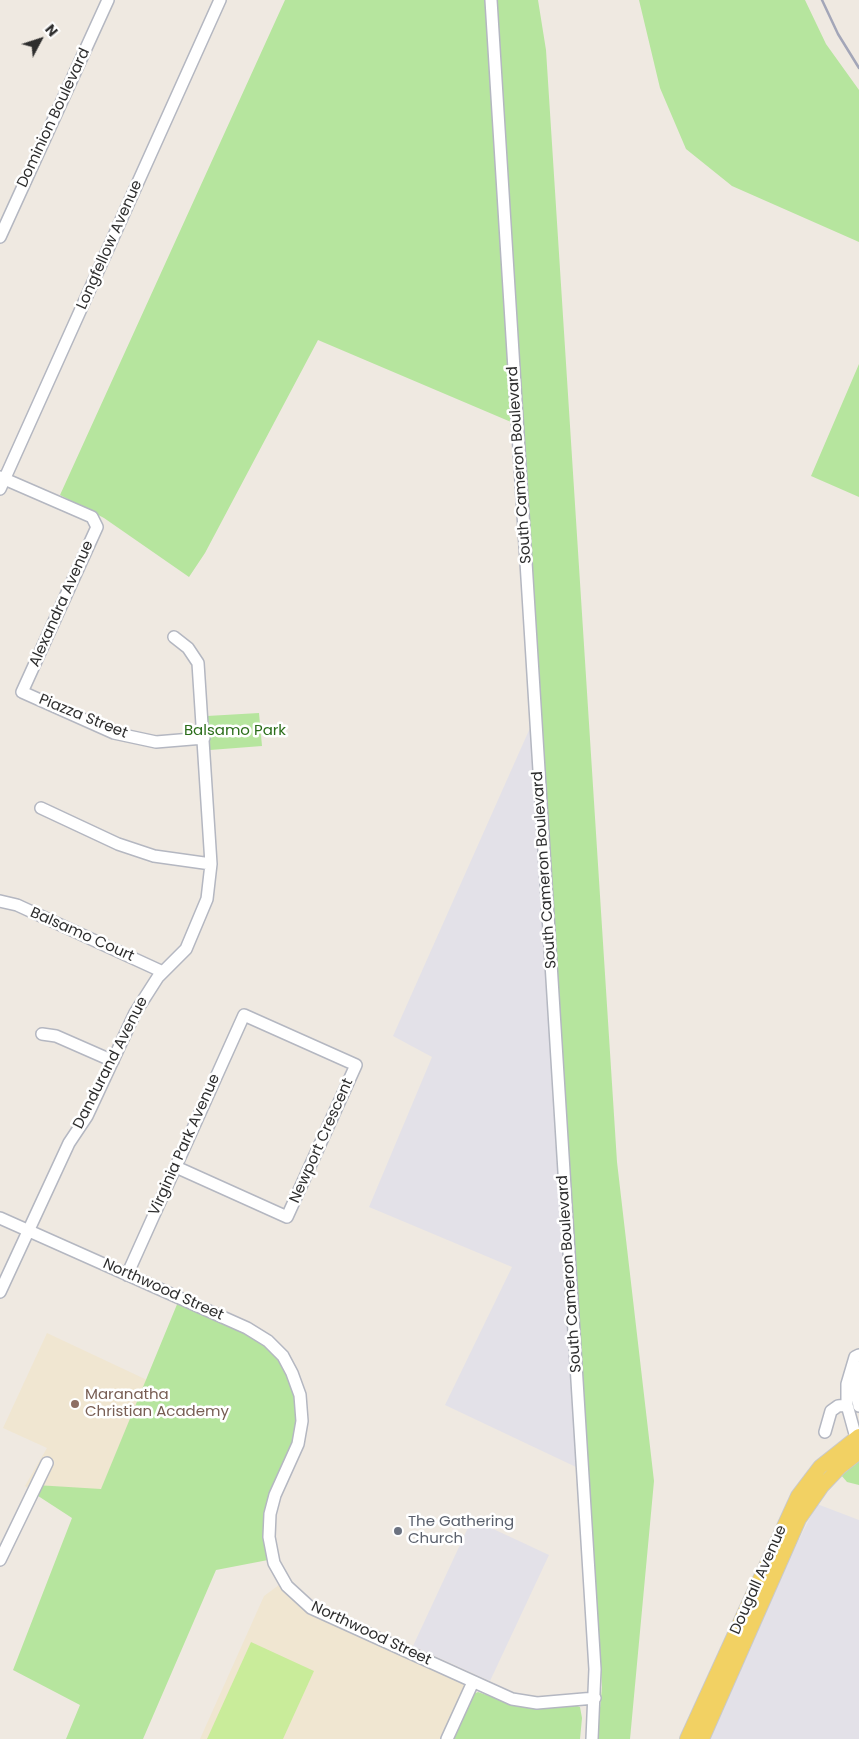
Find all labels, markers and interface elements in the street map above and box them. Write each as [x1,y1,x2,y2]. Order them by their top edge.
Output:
north arrow [15,15,65,65]
text: N [40,20,63,41]
street label: Dominion Boulevard [14,46,94,190]
street label: Longfellow Avenue [73,178,147,312]
street label: South Cameron Boulevard [504,366,536,564]
street label: Alexandra Avenue [26,538,98,670]
street label: Piazza Street [36,691,130,743]
park label: Balsamo Park [184,722,286,740]
street label: South Cameron Boulevard [529,771,561,969]
street label: Balsamo Court [27,904,137,966]
street label: Dandurand Avenue [70,994,152,1132]
street label: Virginia Park Avenue [146,1071,224,1219]
street label: Newport Crescent [286,1076,358,1206]
street label: South Cameron Boulevard [554,1175,586,1373]
street label: Northwood Street [100,1255,226,1325]
place label: Maranatha Christian Academy [85,1386,229,1421]
marker: Maranatha Christian Academy [69,1398,81,1410]
place label: The Gathering Church [408,1513,514,1548]
street label: Dougall Avenue [727,1523,791,1637]
marker: The Gathering Church [392,1525,404,1537]
street label: Northwood Street [308,1598,434,1670]

